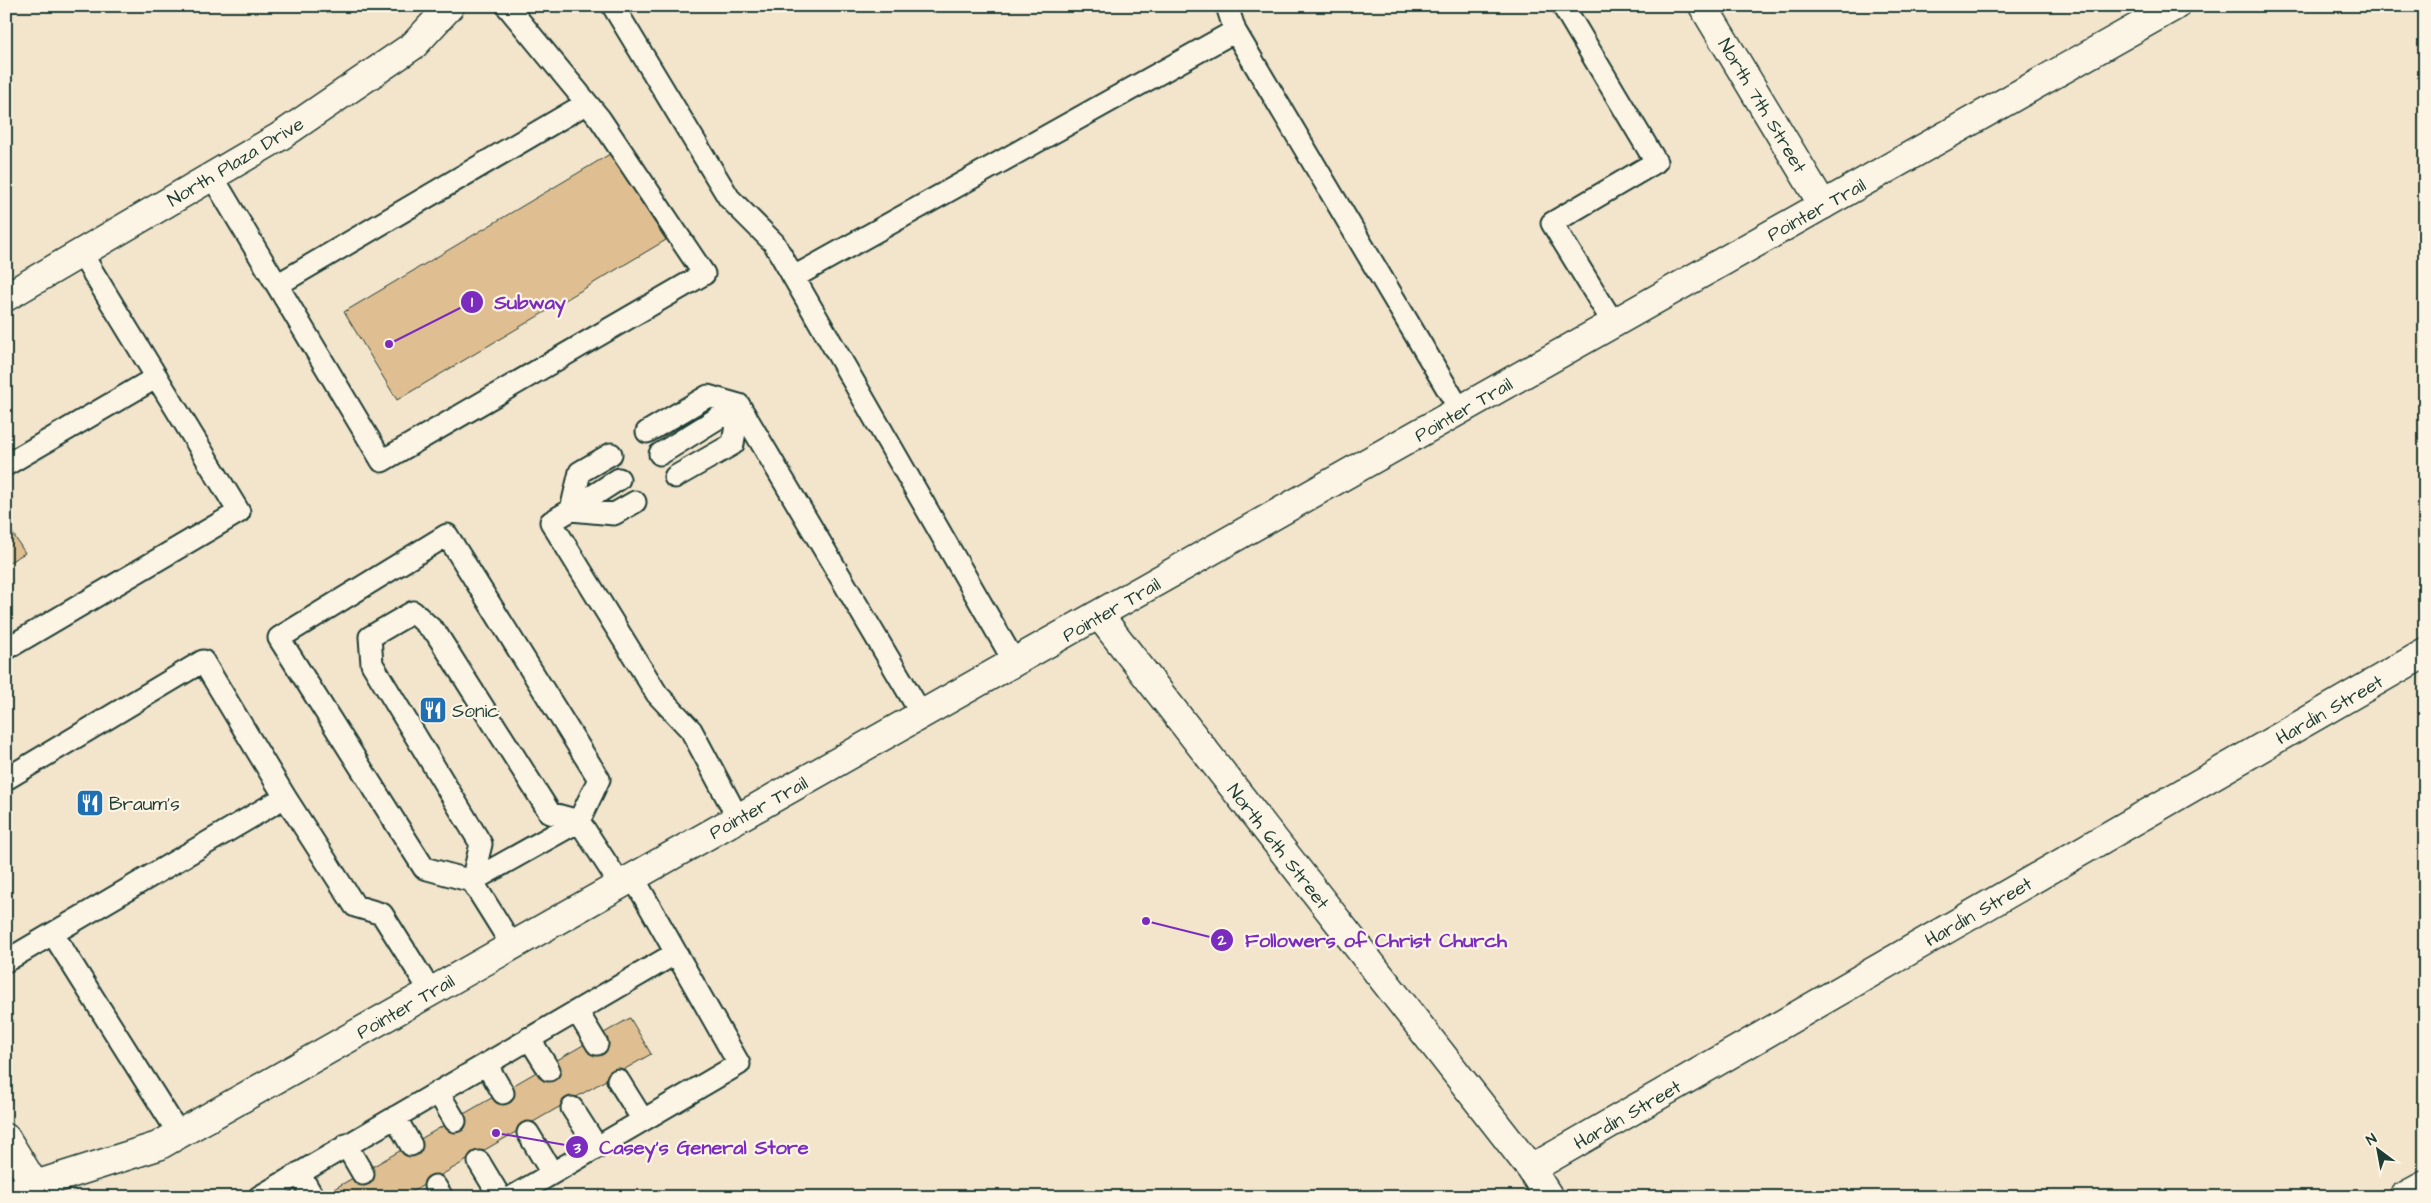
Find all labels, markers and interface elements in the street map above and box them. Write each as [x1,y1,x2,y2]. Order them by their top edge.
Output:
street label: North 7th Street [1711,33,1813,178]
street label: North Plaza Drive [162,111,309,214]
street label: Pointer Trail [1762,172,1871,249]
callout: Subway [459,284,576,319]
text: Subway [493,289,566,318]
text: 1 [471,292,473,313]
street label: Pointer Trail [1410,371,1518,449]
street label: Pointer Trail [1058,571,1166,649]
street label: Hardin Street [2271,668,2389,752]
restaurant icon: Sonic [418,695,448,725]
place label: Sonic [452,698,499,725]
street label: Pointer Trail [704,770,813,847]
street label: North 6th Street [1220,778,1336,916]
restaurant icon: Braum's [75,788,105,818]
place label: Braum's [109,791,180,818]
street label: Hardin Street [1920,870,2038,954]
callout: Followers of Christ Church [1210,922,1517,957]
text: Followers of Christ Church [1245,927,1508,955]
text: 2 [1217,930,1227,951]
street label: Pointer Trail [352,968,460,1046]
street label: Hardin Street [1569,1073,1687,1157]
north arrow [2354,1126,2404,1176]
text: N [2363,1129,2381,1151]
callout: Casey's General Store [565,1130,819,1165]
text: Casey's General Store [599,1134,809,1163]
text: 3 [572,1138,581,1159]

